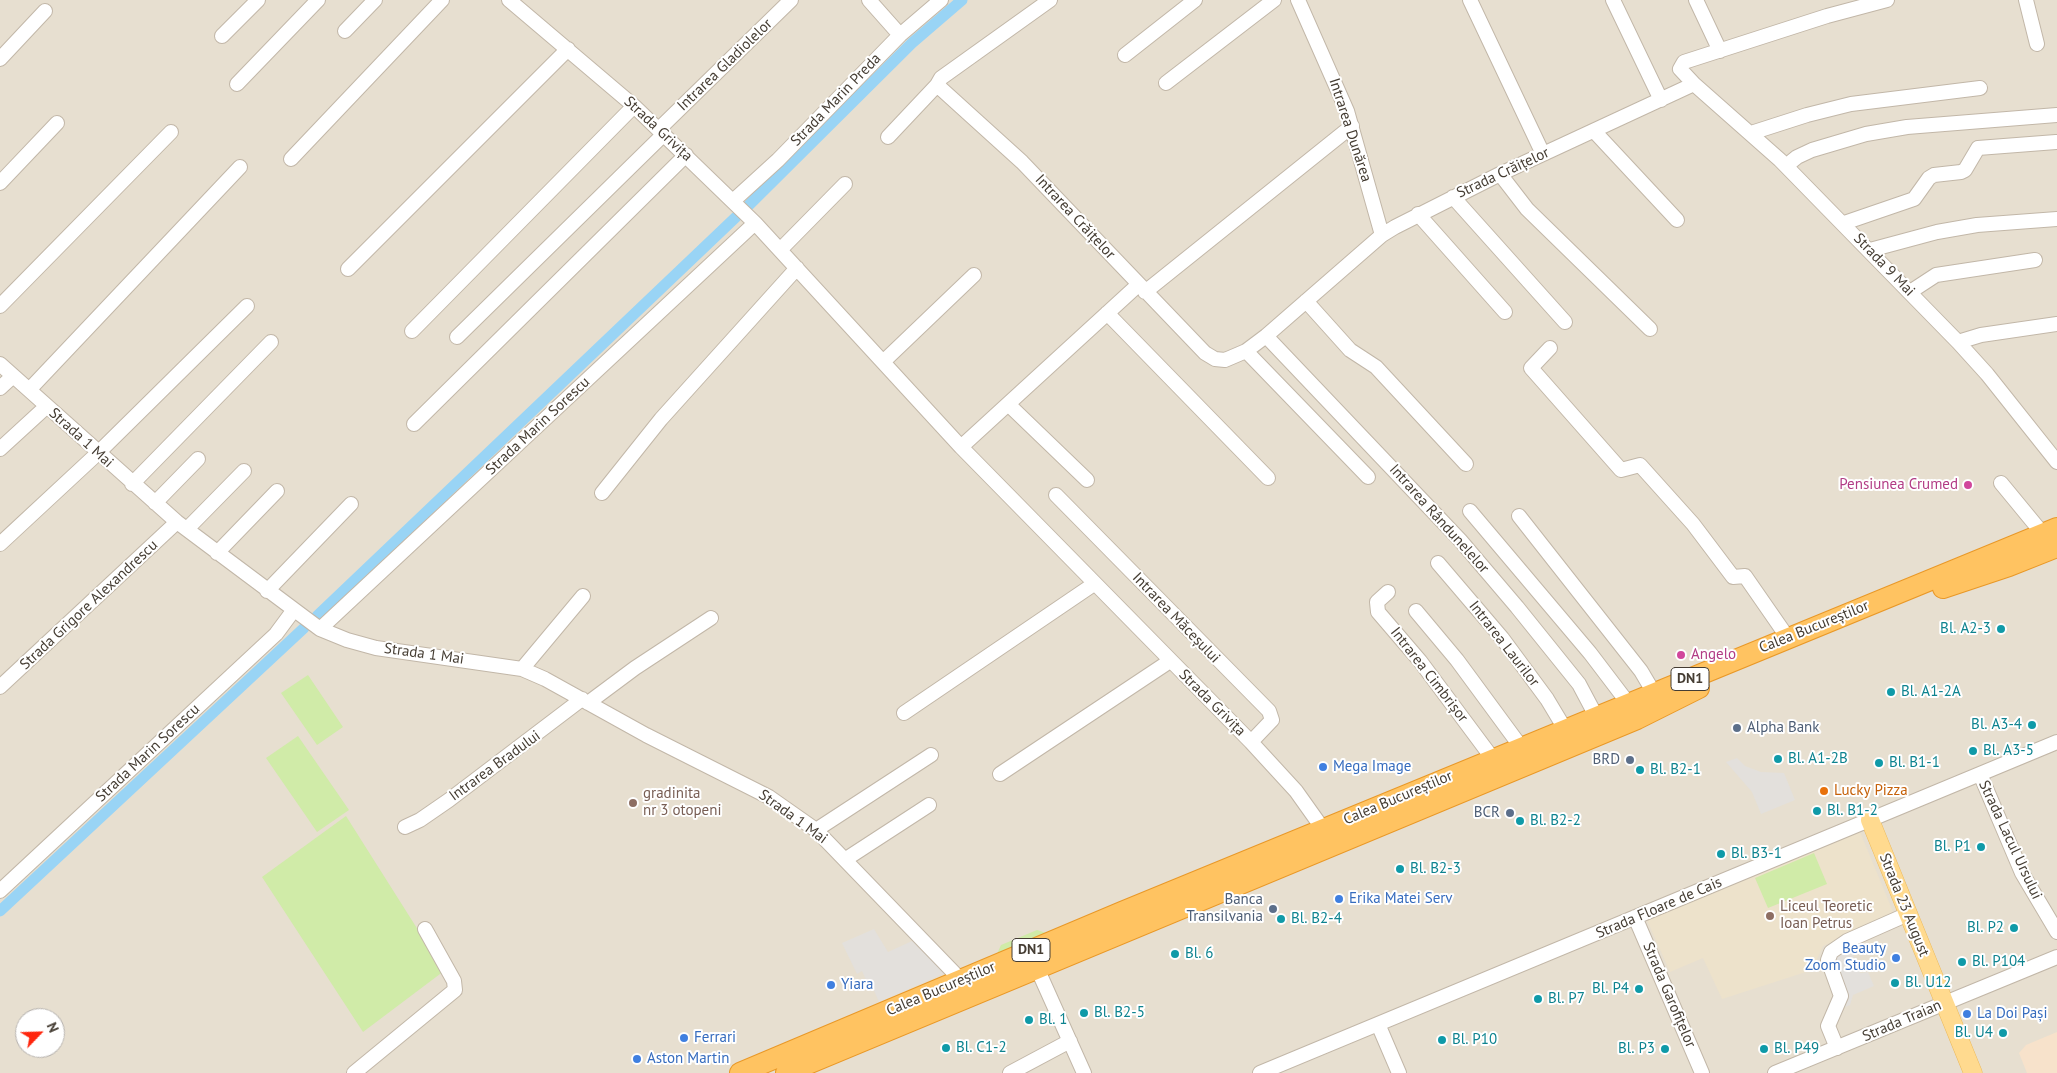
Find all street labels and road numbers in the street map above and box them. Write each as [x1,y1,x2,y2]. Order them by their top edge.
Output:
street label: Intrarea Gladiolelor [674,15,776,115]
street label: Strada Marin Preda [787,50,885,150]
street label: Intrarea Dunărea [1325,76,1375,184]
street label: Strada Grivița [620,93,696,165]
street label: Strada Crăițelor [1454,144,1552,202]
street label: Intrarea Crăițelor [1031,171,1119,263]
street label: Strada 9 Mai [1850,230,1918,300]
street label: Strada Marin Sorescu [482,373,594,479]
street label: Strada 1 Mai [45,404,117,472]
street label: Intrarea Rândunelelor [1385,461,1493,577]
street label: Strada Grigore Alexandrescu [16,536,162,674]
street label: Intrarea Măceșului [1128,569,1224,667]
street label: Intrarea Laurilor [1465,597,1543,691]
street label: Calea Bucureștilor [1757,597,1871,657]
street label: Intrarea Cimbrișor [1386,624,1472,726]
street label: Strada 1 Mai [383,639,465,669]
street label: Strada Grivița [1175,666,1249,740]
road number: DN1 [1671,668,1709,691]
street label: Strada Marin Sorescu [92,700,204,806]
street label: Intrarea Bradului [446,727,544,805]
street label: Calea Bucureștilor [1341,767,1455,829]
street label: Strada Lacul Ursului [1975,778,2045,902]
street label: Strada 1 Mai [755,786,831,848]
street label: Strada 23 August [1875,851,1933,959]
street label: Strada Floare de Cais [1593,873,1725,943]
road number: DN1 [1012,938,1050,962]
street label: Strada Garofițelor [1639,939,1699,1051]
street label: Calea Bucureștilor [884,958,998,1020]
street label: Strada Traian [1860,996,1944,1046]

